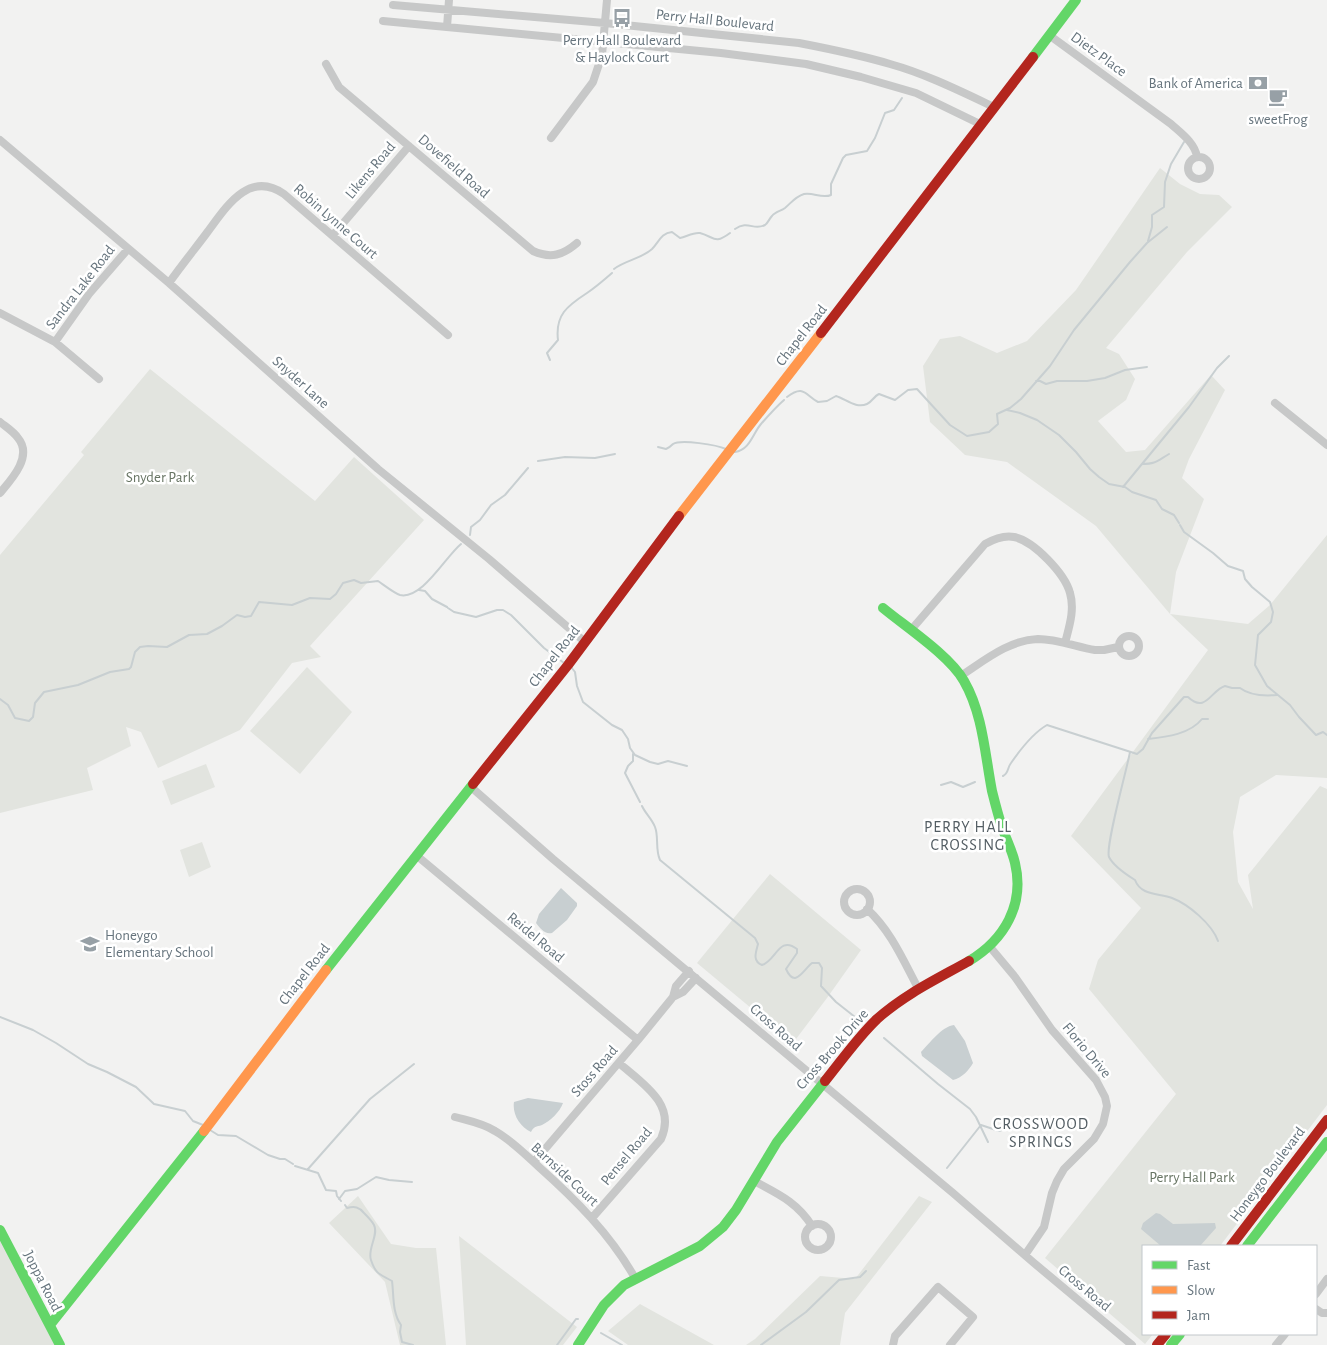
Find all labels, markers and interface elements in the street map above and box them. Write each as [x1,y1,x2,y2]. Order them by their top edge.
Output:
bus stop icon: Perry Hall Boulevard & Haylock Court [611,7,633,29]
street label: Perry Hall Boulevard [655,7,775,34]
street label: Dietz Place [1068,29,1129,80]
place label: Perry Hall Boulevard & Haylock Court [563,33,682,65]
bank icon: Bank of America [1247,72,1269,94]
place label: Bank of America [1149,76,1243,91]
cafe icon: sweetFrog [1267,86,1289,108]
place label: sweetFrog [1248,112,1308,127]
street label: Dovefield Road [415,132,492,201]
street label: Likens Road [342,139,398,202]
street label: Robin Lynne Court [291,181,381,262]
street label: Sandra Lake Road [43,242,118,332]
street label: Chapel Road [773,302,830,369]
street label: Snyder Lane [270,353,332,412]
park label: Snyder Park [126,470,194,485]
street label: Chapel Road [526,623,583,690]
district label: PERRY HALL CROSSING [924,819,1012,853]
street label: Reidel Road [504,909,567,965]
place label: Honeygo Elementary School [105,928,214,960]
school or university icon: Honeygo Elementary School [79,933,101,955]
street label: Chapel Road [276,941,333,1008]
street label: Cross Road [747,1001,805,1054]
street label: Cross Brook Drive [793,1006,871,1092]
street label: Florio Drive [1059,1020,1114,1081]
street label: Stoss Road [568,1043,621,1100]
district label: CROSSWOOD SPRINGS [993,1116,1089,1150]
street label: Pensel Road [598,1124,655,1188]
street label: Honeygo Boulevard [1227,1124,1308,1224]
street label: Barnside Court [528,1140,601,1209]
park label: Perry Hall Park [1149,1170,1235,1185]
legend [1142,1245,1317,1335]
street label: Joppa Road [21,1248,64,1314]
text: Fast [1187,1258,1211,1273]
street label: Cross Road [1056,1262,1114,1315]
text: Slow [1187,1283,1215,1298]
text: Jam [1187,1308,1210,1323]

